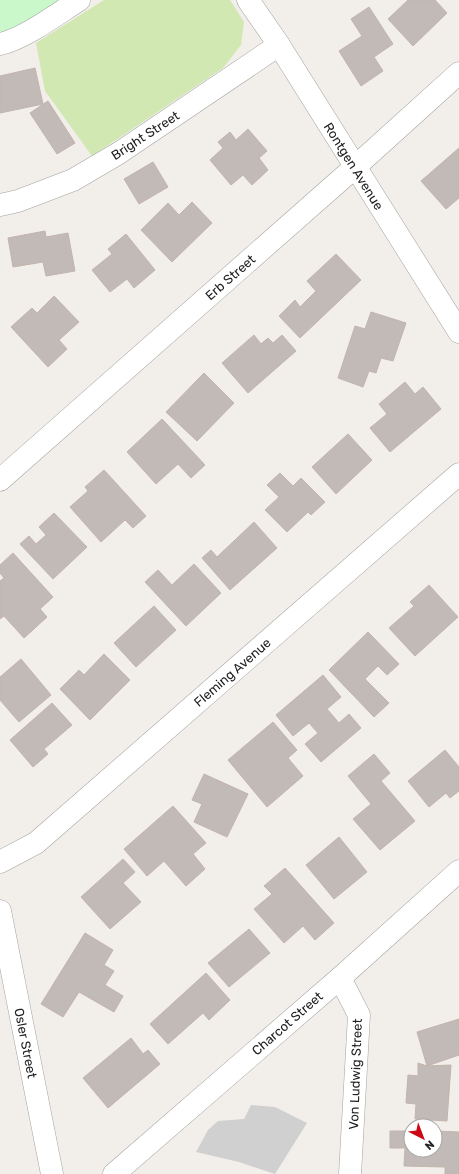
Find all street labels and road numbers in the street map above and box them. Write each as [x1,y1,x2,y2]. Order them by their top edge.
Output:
street label: Bright Street [108,108,183,164]
street label: Rontgen Avenue [320,120,386,213]
street label: Erb Street [202,252,258,303]
street label: Fleming Avenue [191,635,274,711]
street label: Charcot Street [249,989,326,1058]
street label: Osler Street [11,1007,40,1080]
street label: Von Ludwig Street [346,1018,366,1130]

